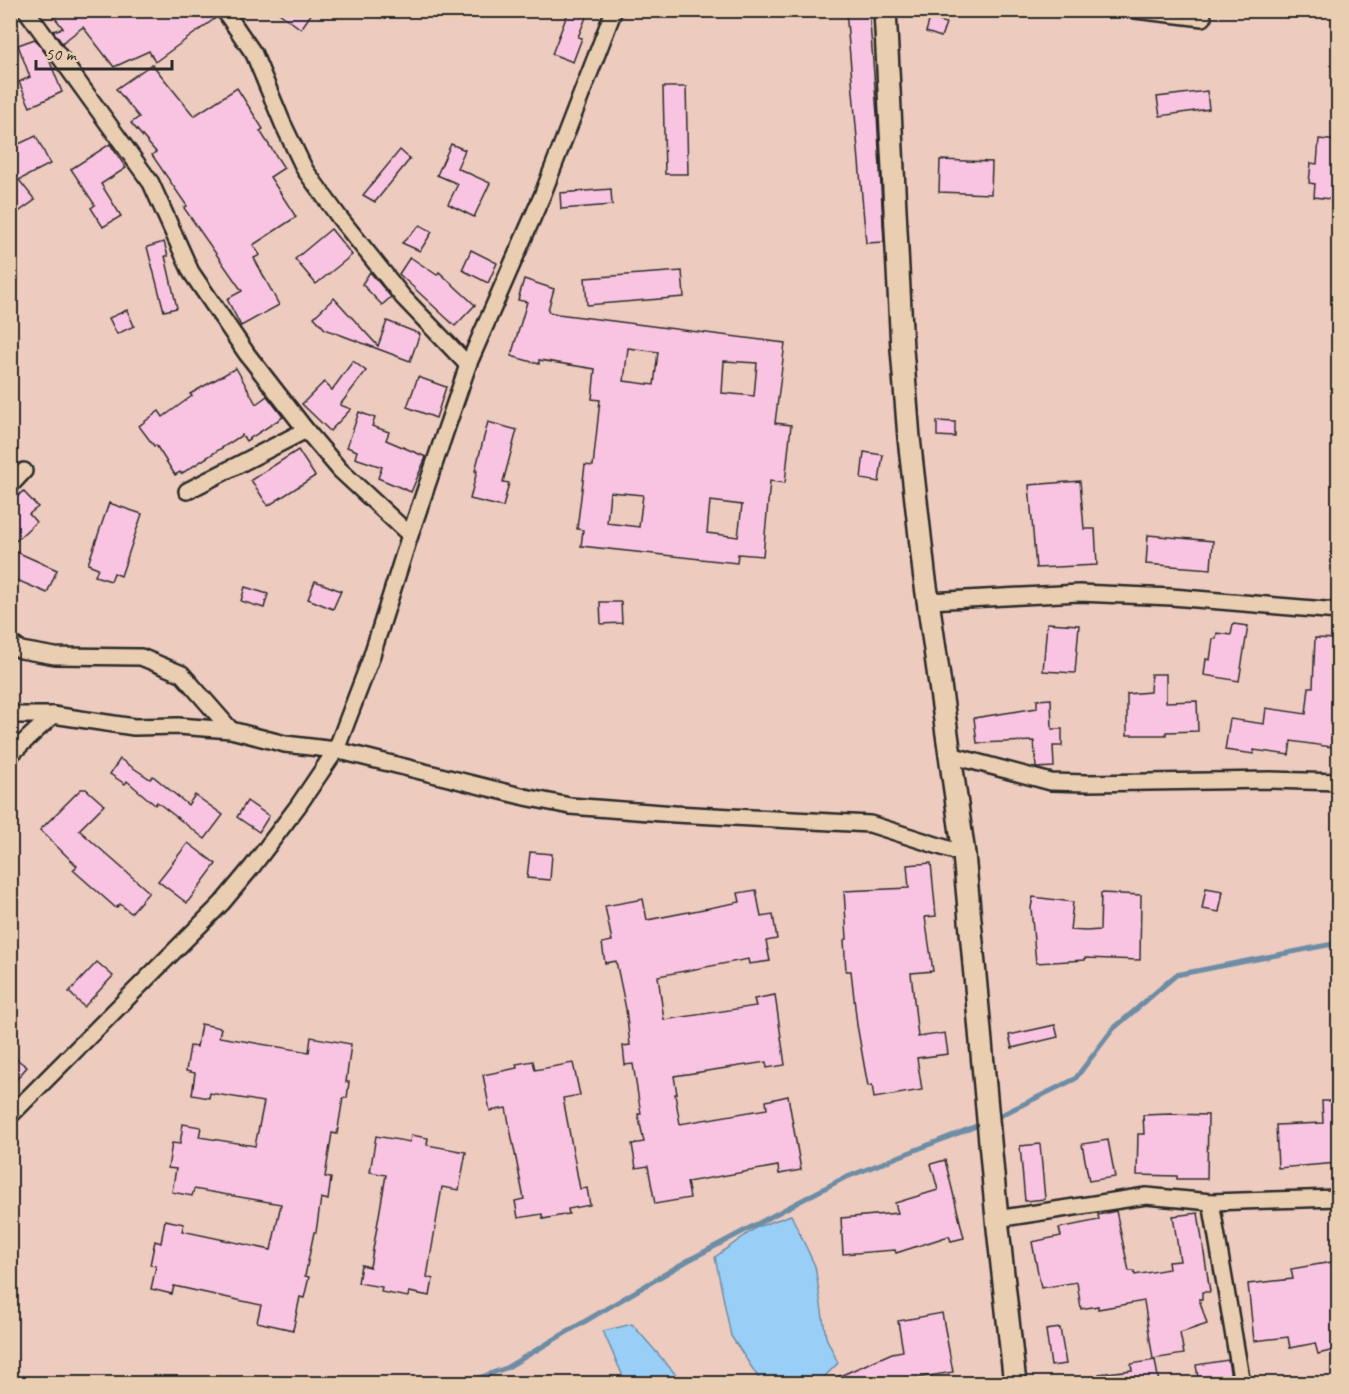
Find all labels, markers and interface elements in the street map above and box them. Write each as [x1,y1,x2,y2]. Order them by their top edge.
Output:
scale bar [36,33,172,71]
text: 50 m [45,43,78,65]

